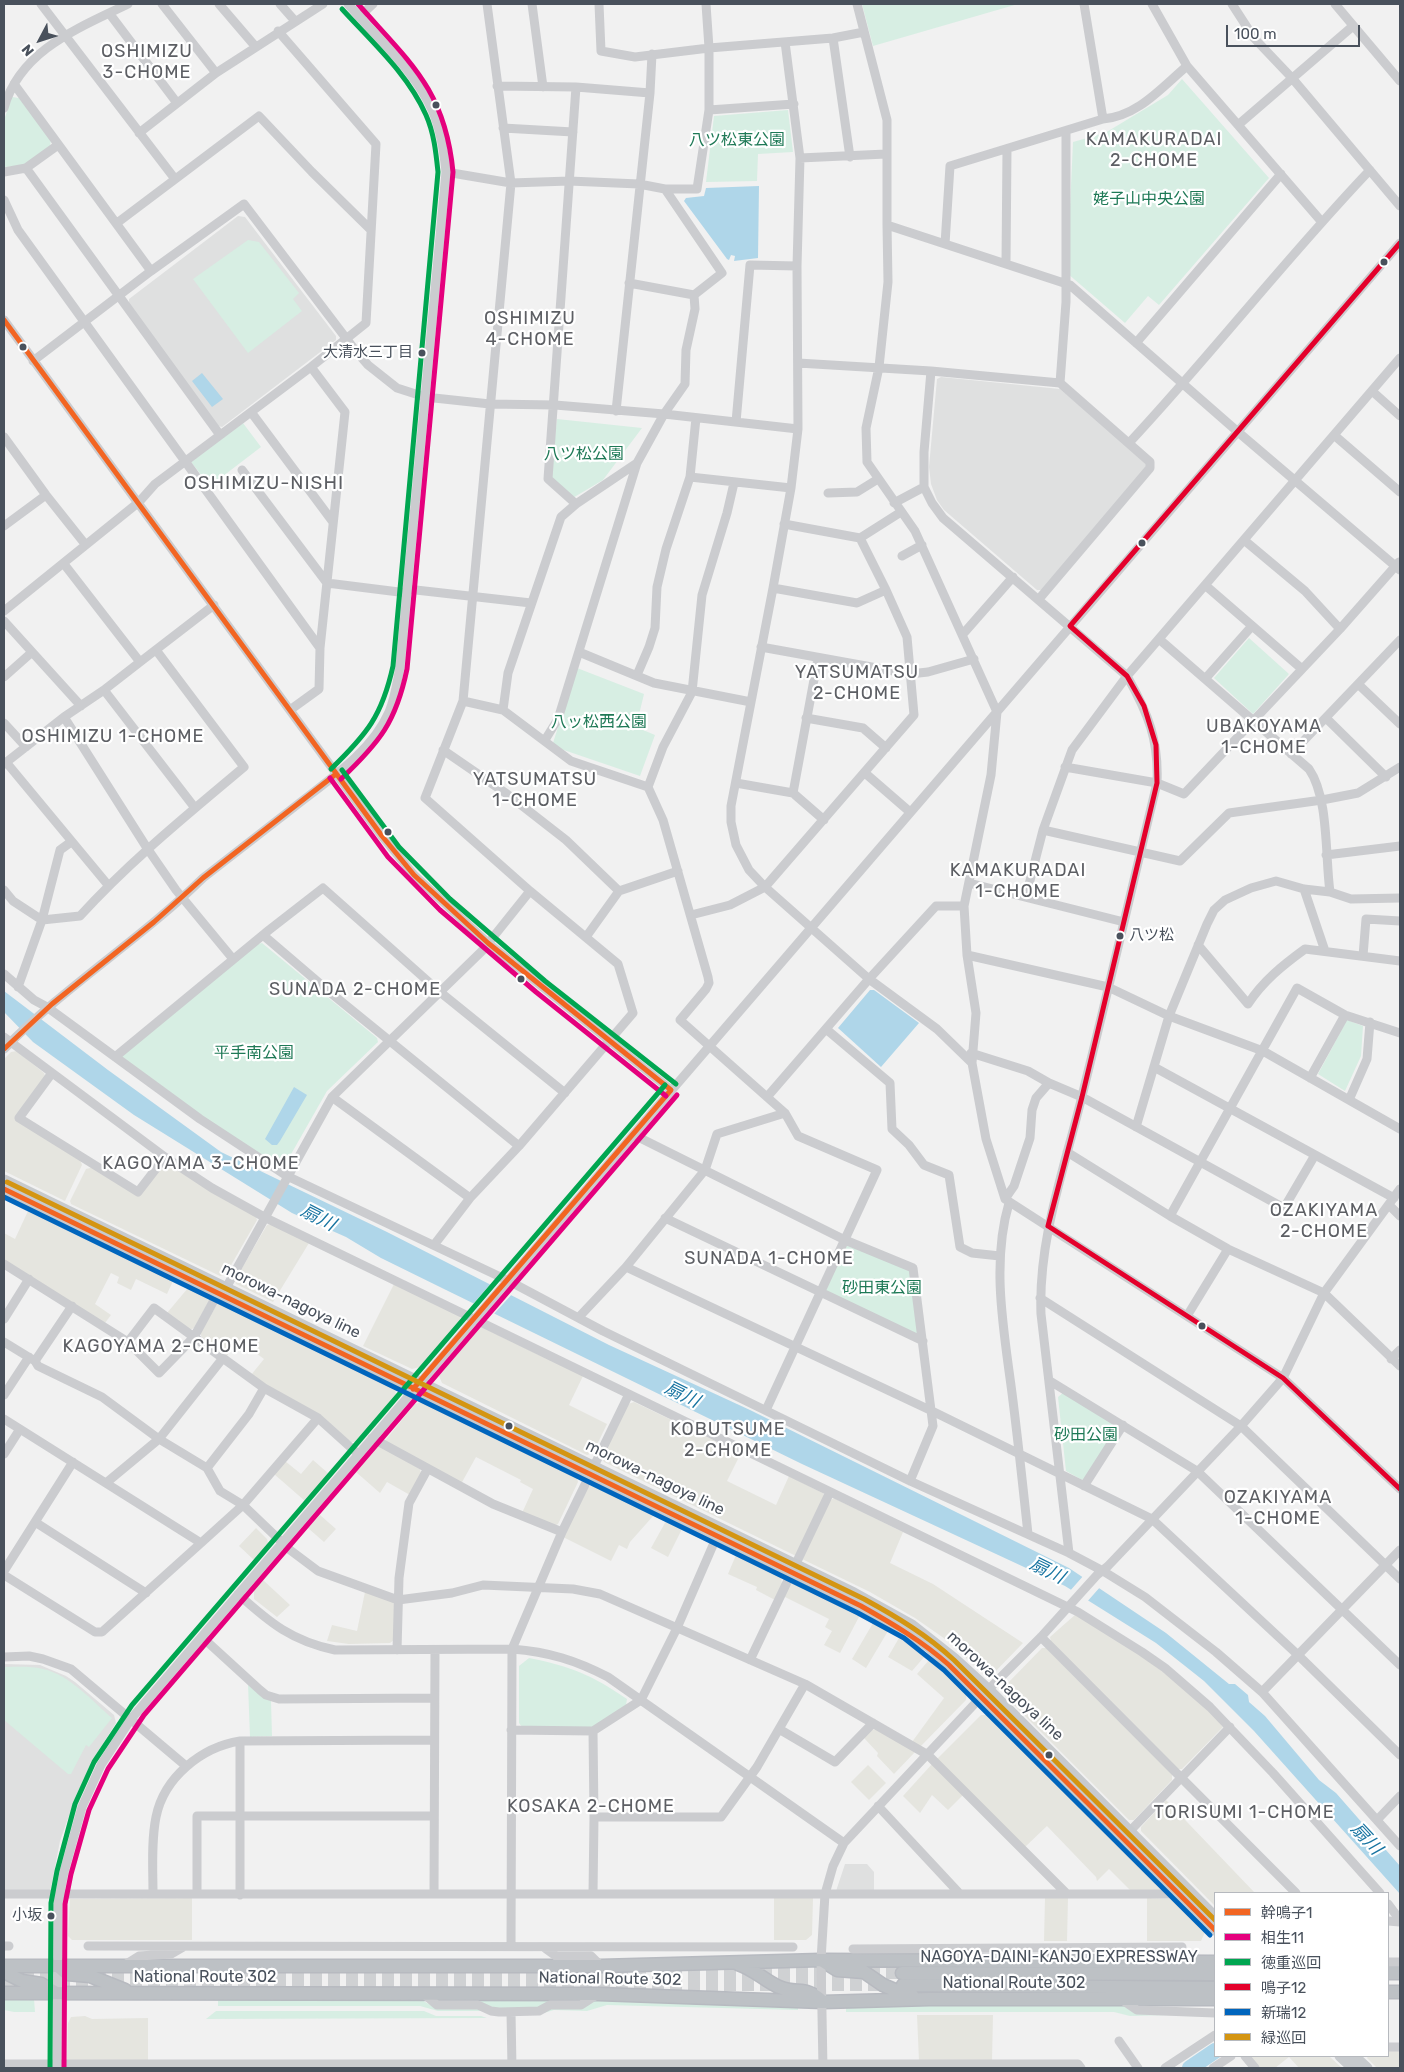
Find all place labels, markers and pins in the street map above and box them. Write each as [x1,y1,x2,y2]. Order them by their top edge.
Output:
unlabelled marker [431,100,441,110]
unlabelled marker [1379,257,1389,267]
unlabelled marker [18,342,28,352]
place label: 大清水三丁目 [323,344,413,362]
marker: 大清水三丁目 [417,348,427,358]
unlabelled marker [1137,538,1147,548]
unlabelled marker [383,827,393,837]
place label: 八ツ松 [1129,927,1174,945]
marker: 八ツ松 [1115,931,1125,941]
unlabelled marker [516,974,526,984]
unlabelled marker [1197,1321,1207,1331]
unlabelled marker [504,1421,514,1431]
unlabelled marker [1044,1750,1054,1760]
place label: 小坂 [12,1907,42,1925]
marker: 小坂 [46,1911,56,1921]

